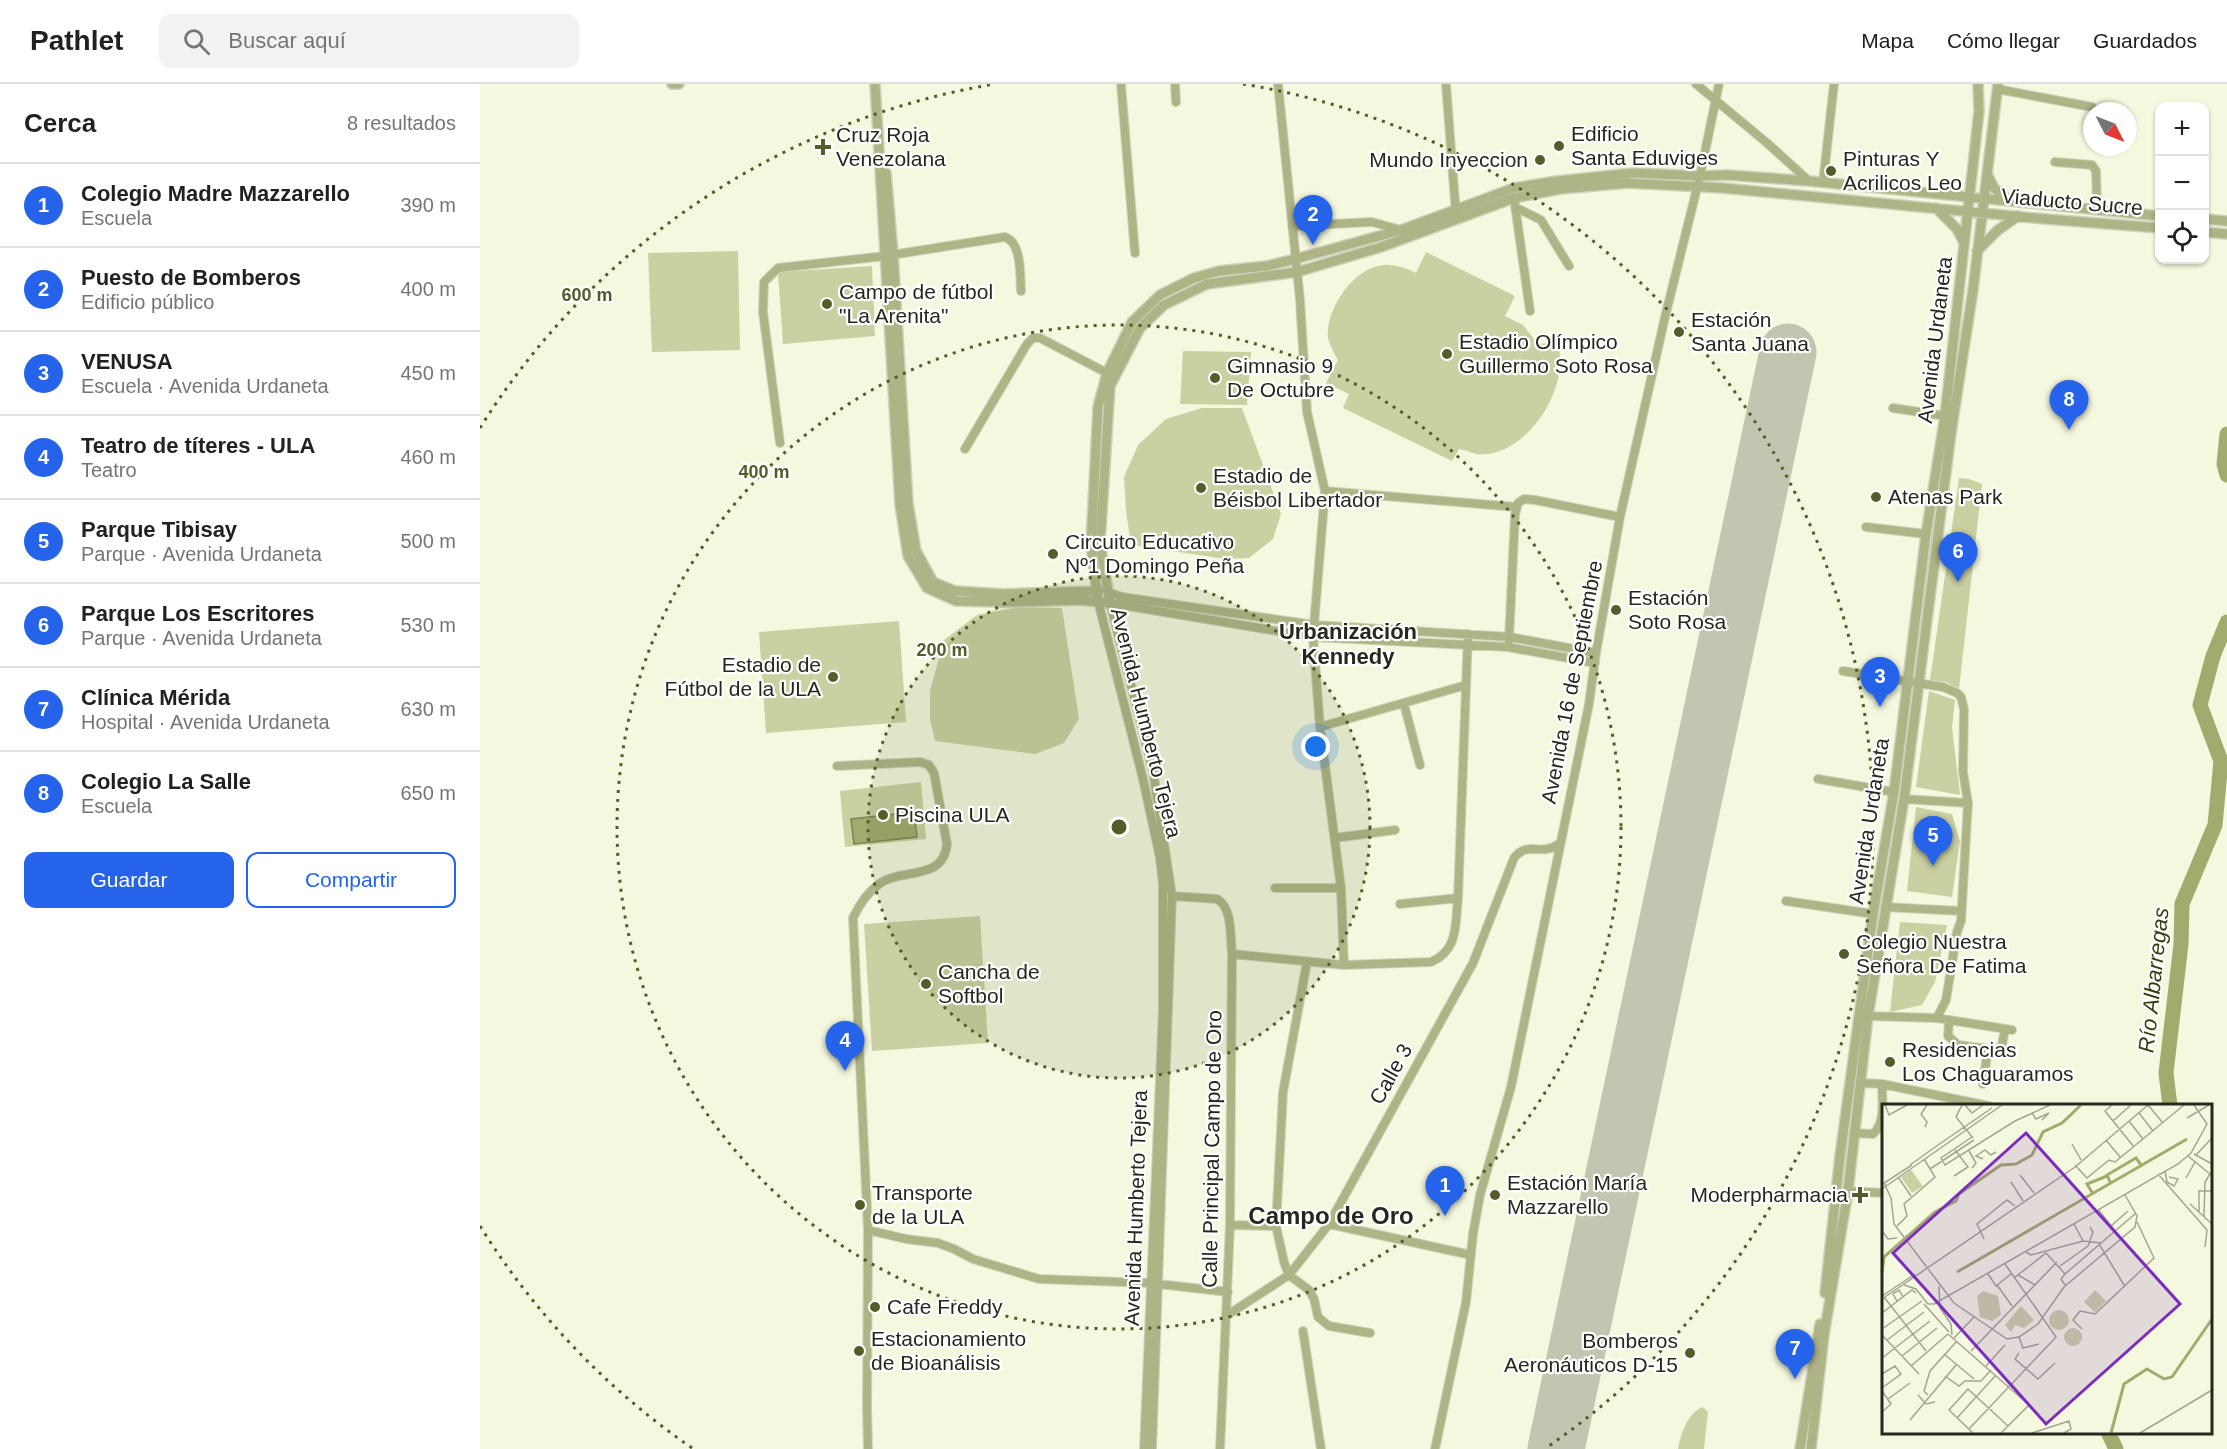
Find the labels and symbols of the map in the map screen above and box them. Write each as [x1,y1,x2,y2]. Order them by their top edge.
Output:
north arrow [2083,102,2137,156]
place label: Edificio Santa Eduviges [1571,122,1718,169]
place label: Cruz Roja Venezolana [836,123,946,170]
marker: Cruz Roja Venezolana [814,138,832,156]
marker: Edificio Santa Eduviges [1552,139,1566,153]
place label: Pinturas Y Acrilicos Leo [1843,147,1962,194]
place label: Mundo Inyeccion [1369,148,1528,171]
marker: Mundo Inyeccion [1533,153,1547,167]
marker: Pinturas Y Acrilicos Leo [1824,164,1838,178]
street label: Viaducto Sucre [2000,184,2144,219]
pin: 2 [1294,196,1332,245]
street label: Avenida Urdaneta [1913,255,1956,425]
place label: Campo de fútbol "La Arenita" [839,280,993,327]
text: 600 m [561,285,613,305]
marker: Campo de fútbol "La Arenita" [820,297,834,311]
place label: Estación Santa Juana [1691,308,1809,355]
marker: Estación Santa Juana [1672,325,1686,339]
place label: Estadio Olímpico Guillermo Soto Rosa [1459,330,1653,377]
marker: Estadio Olímpico Guillermo Soto Rosa [1440,347,1454,361]
place label: Gimnasio 9 De Octubre [1227,354,1334,401]
marker: Gimnasio 9 De Octubre [1208,371,1222,385]
pin: 8 [2050,380,2088,430]
text: 400 m [738,462,790,482]
place label: Estadio de Béisbol Libertador [1213,464,1382,511]
marker: Estadio de Béisbol Libertador [1194,481,1208,495]
place label: Atenas Park [1888,485,2003,508]
marker: Atenas Park [1869,490,1883,504]
place label: Circuito Educativo Nº1 Domingo Peña [1065,530,1245,577]
pin: 6 [1938,532,1978,582]
marker: Circuito Educativo Nº1 Domingo Peña [1046,547,1060,561]
street label: Avenida 16 de Septiembre [1537,558,1606,805]
place label: Estación Soto Rosa [1628,586,1726,633]
marker: Estación Soto Rosa [1609,603,1623,617]
street label: Avenida Humberto Tejera [1107,606,1186,841]
district label: Urbanización Kennedy [1279,619,1417,669]
text: 200 m [916,640,968,660]
place label: Estadio de Fútbol de la ULA [665,653,821,700]
pin: 3 [1860,658,1900,707]
marker: Estadio de Fútbol de la ULA [826,670,840,684]
your location [1301,732,1330,761]
street label: Avenida Urdaneta [1844,736,1893,906]
place label: Piscina ULA [895,803,1009,826]
marker: Piscina ULA [876,808,890,822]
pin: 5 [1914,816,1952,866]
centre of rings [1109,817,1129,837]
water label: Río Albarregas [2133,906,2174,1054]
place label: Colegio Nuestra Señora De Fatima [1856,930,2027,977]
marker: Colegio Nuestra Señora De Fatima [1837,947,1851,961]
place label: Cancha de Softbol [938,960,1040,1007]
marker: Cancha de Softbol [919,977,933,991]
street label: Calle Principal Campo de Oro [1198,1010,1225,1288]
pin: 4 [826,1022,865,1071]
place label: Residencias Los Chaguaramos [1902,1038,2074,1085]
street label: Calle 3 [1365,1040,1416,1108]
marker: Residencias Los Chaguaramos [1883,1055,1897,1069]
street label: Avenida Humberto Tejera [1120,1089,1151,1326]
inset map [1882,1104,2212,1434]
pin: 1 [1426,1166,1464,1216]
place label: Estación María Mazzarello [1507,1171,1647,1218]
place label: Transporte de la ULA [872,1181,973,1228]
place label: Moderpharmacia [1690,1183,1848,1206]
marker: Estación María Mazzarello [1488,1188,1502,1202]
marker: Moderpharmacia [1853,1188,1867,1202]
marker: Transporte de la ULA [853,1198,867,1212]
district label: Campo de Oro [1248,1202,1414,1229]
place label: Cafe Freddy [887,1295,1003,1318]
marker: Cafe Freddy [868,1300,882,1314]
place label: Estacionamiento de Bioanálisis [871,1327,1026,1374]
place label: Bomberos Aeronáuticos D-15 [1504,1329,1678,1376]
pin: 7 [1776,1330,1814,1379]
marker: Estacionamiento de Bioanálisis [852,1344,866,1358]
marker: Bomberos Aeronáuticos D-15 [1683,1346,1697,1360]

